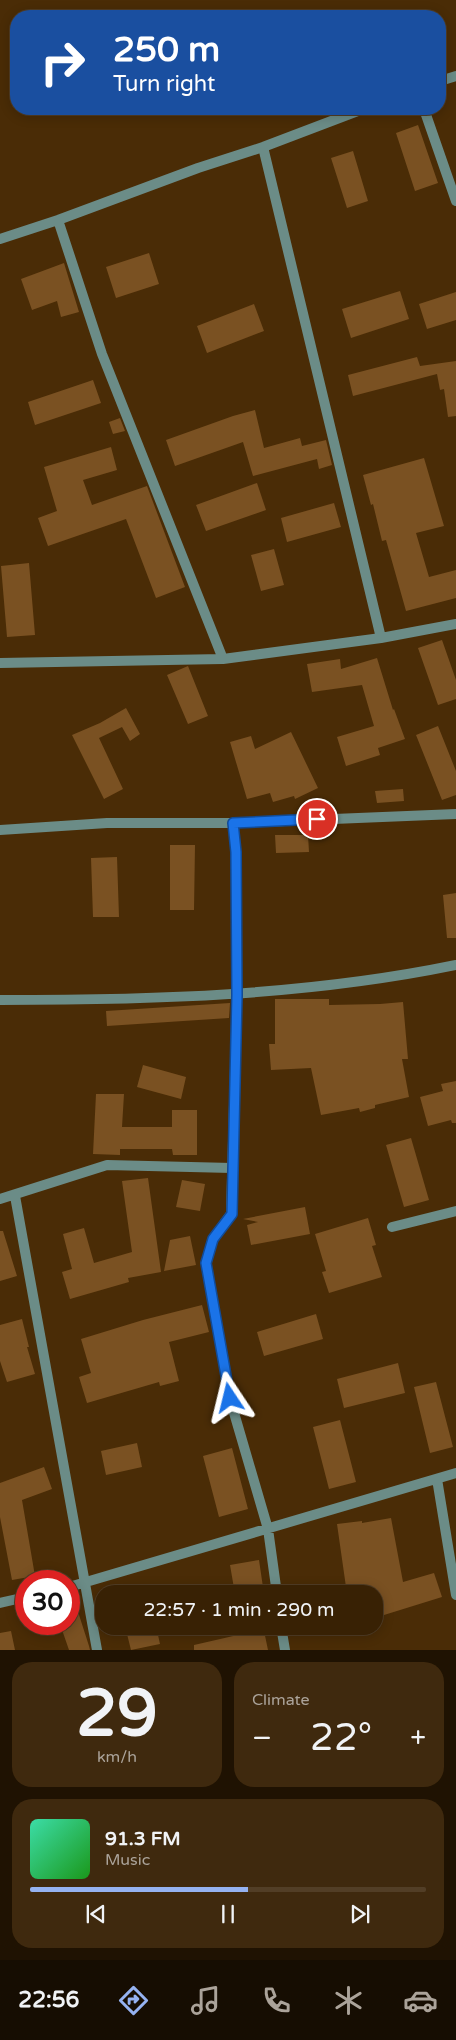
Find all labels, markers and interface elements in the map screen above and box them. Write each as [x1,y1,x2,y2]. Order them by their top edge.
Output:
text: 250 m [113,29,220,71]
icon: right [30,30,95,95]
text: Turn right [113,71,215,97]
pin [296,798,338,840]
icon: arrive [303,805,331,833]
position arrow [203,1371,255,1423]
speed limit sign: 30 [15,1570,80,1635]
text: 22:57 · 1 min · 290 m [143,1599,335,1621]
text: 29 [76,1675,158,1754]
text: Climate [252,1690,310,1710]
text: 22° [310,1715,372,1761]
text: − [252,1721,272,1755]
text: + [410,1721,426,1755]
text: km/h [97,1747,137,1767]
text: 91.3 FM [105,1828,181,1850]
text: Music [105,1850,150,1870]
icon: previous [82,1900,110,1928]
icon: pause [214,1900,242,1928]
icon: next [346,1900,374,1928]
icon: directions [116,1983,151,2018]
icon: music [188,1983,223,2018]
icon: phone [259,1983,294,2018]
icon: climate [331,1983,366,2018]
icon: car [403,1983,438,2018]
text: 22:56 [18,1987,79,2013]

